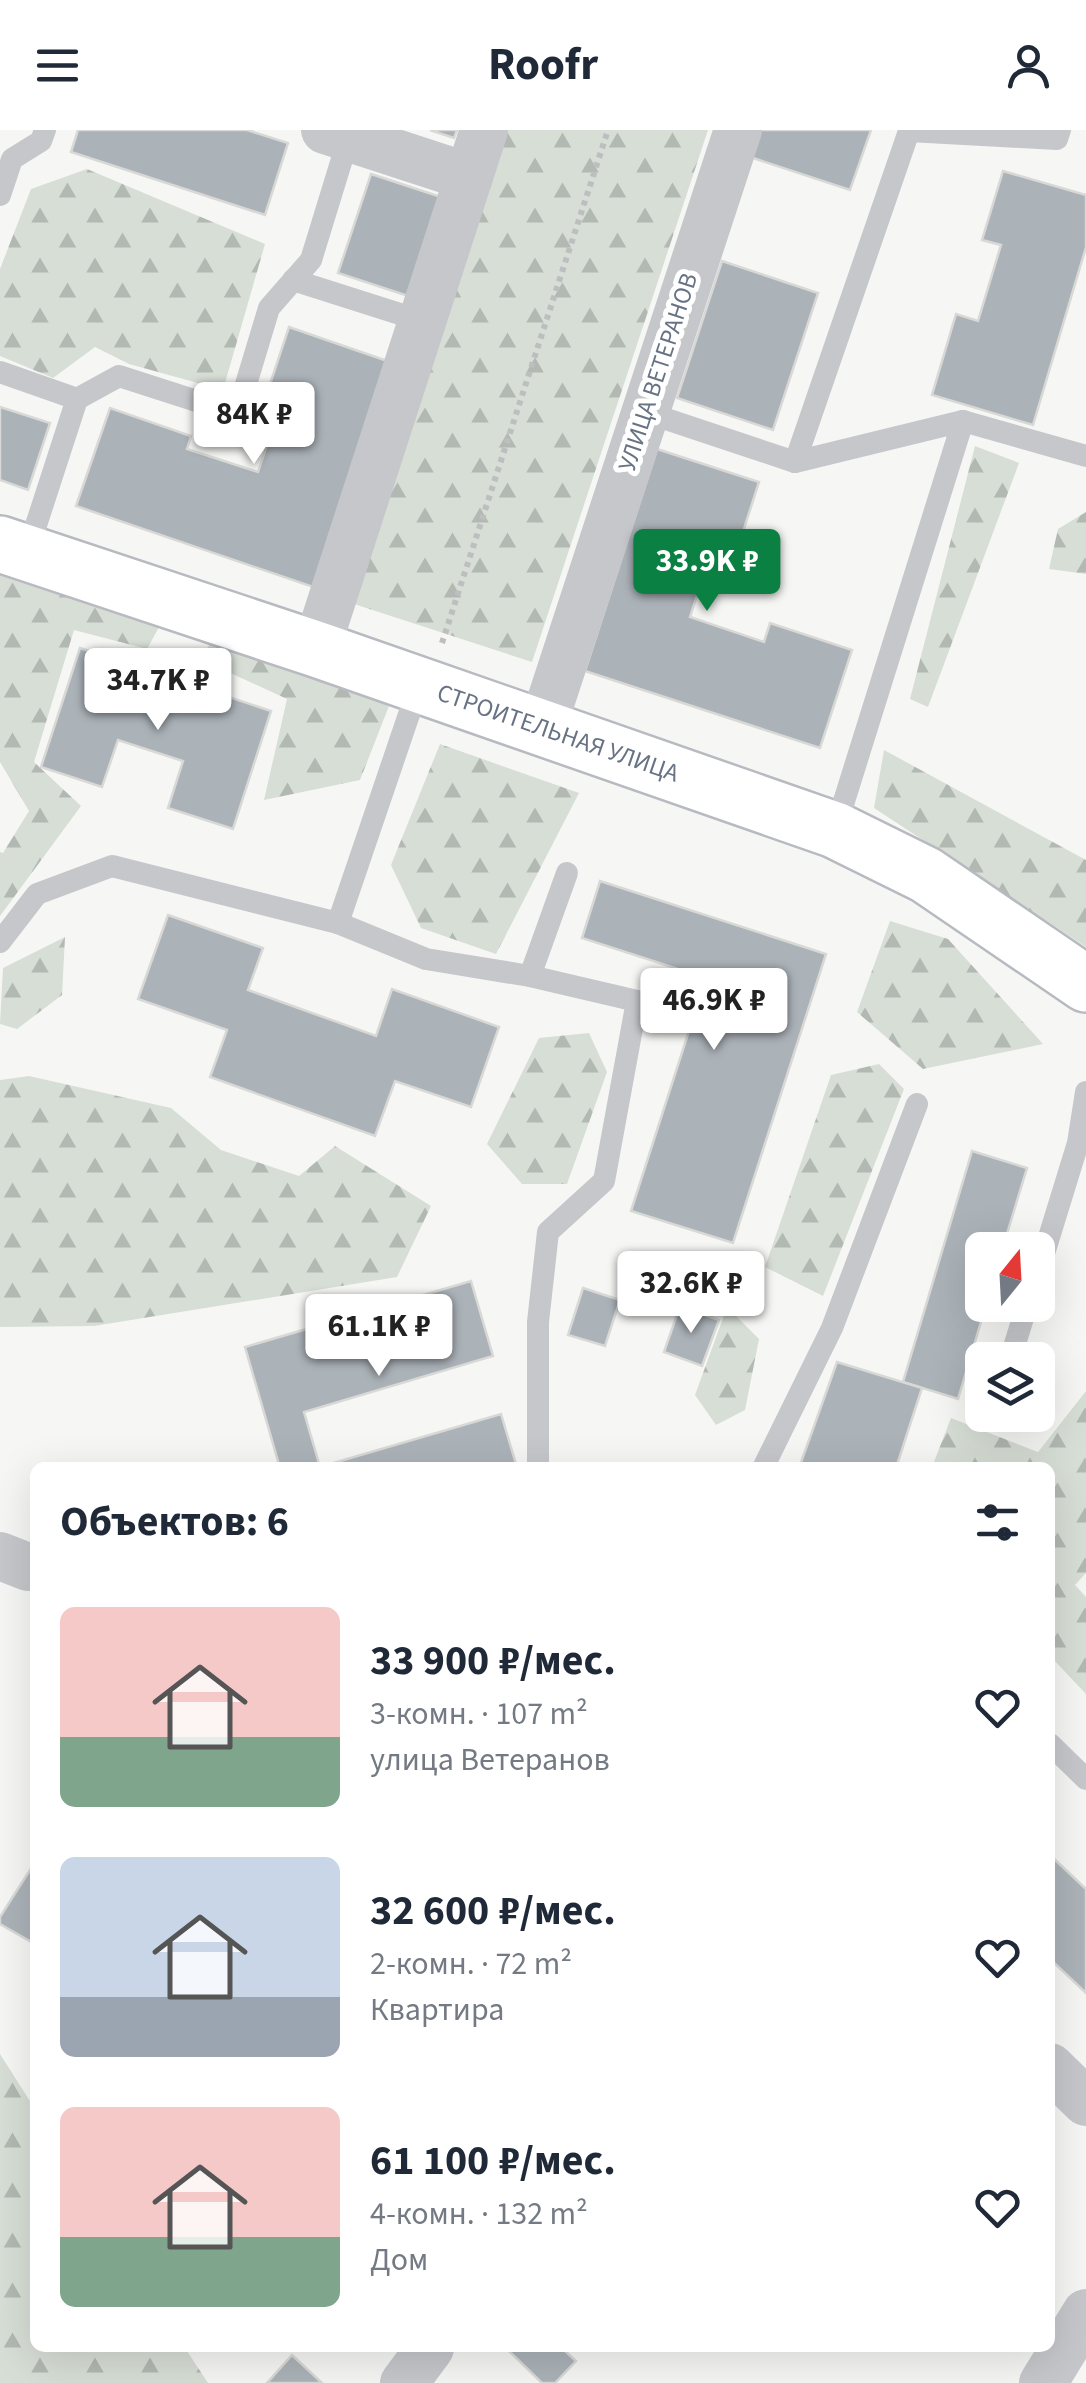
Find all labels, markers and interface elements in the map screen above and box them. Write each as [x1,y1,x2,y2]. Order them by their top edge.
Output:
text: Roofr [488,33,598,97]
icon: menu [30,38,85,93]
icon: person [1001,38,1056,93]
street label: УЛИЦА ВЕТЕРАНОВ [609,268,707,476]
pin: 84K ₽ [184,382,324,467]
text: 84K ₽ [216,391,292,437]
pin: 33.9K ₽ [615,529,799,614]
text: 33.9K ₽ [655,538,759,584]
pin: 34.7K ₽ [66,648,250,733]
text: 34.7K ₽ [106,657,210,703]
street label: СТРОИТЕЛЬНАЯ УЛИЦА [432,675,684,791]
pin: 46.9K ₽ [622,968,806,1053]
text: 46.9K ₽ [662,977,766,1023]
north arrow [965,1232,1055,1322]
map controls [965,1232,1055,1432]
pin: 32.6K ₽ [599,1251,783,1336]
text: 32.6K ₽ [639,1260,743,1306]
pin: 61.1K ₽ [287,1294,471,1379]
text: 61.1K ₽ [327,1303,431,1349]
button: layers [965,1342,1055,1432]
text: Объектов: 6 [60,1492,289,1552]
icon: filters [970,1495,1025,1550]
text: 33 900 ₽/мес. [370,1631,616,1691]
icon: home [140,1647,260,1767]
icon: heart [970,1680,1025,1735]
text: 3-комн. · 107 m² [370,1691,588,1737]
text: улица Ветеранов [370,1737,610,1783]
text: 32 600 ₽/мес. [370,1881,616,1941]
icon: home [140,1897,260,2017]
icon: heart [970,1930,1025,1985]
text: 2-комн. · 72 m² [370,1941,572,1987]
text: Квартира [370,1987,504,2033]
text: 61 100 ₽/мес. [370,2131,616,2191]
icon: home [140,2147,260,2267]
icon: heart [970,2180,1025,2235]
text: 4-комн. · 132 m² [370,2191,588,2237]
text: Дом [370,2237,428,2283]

